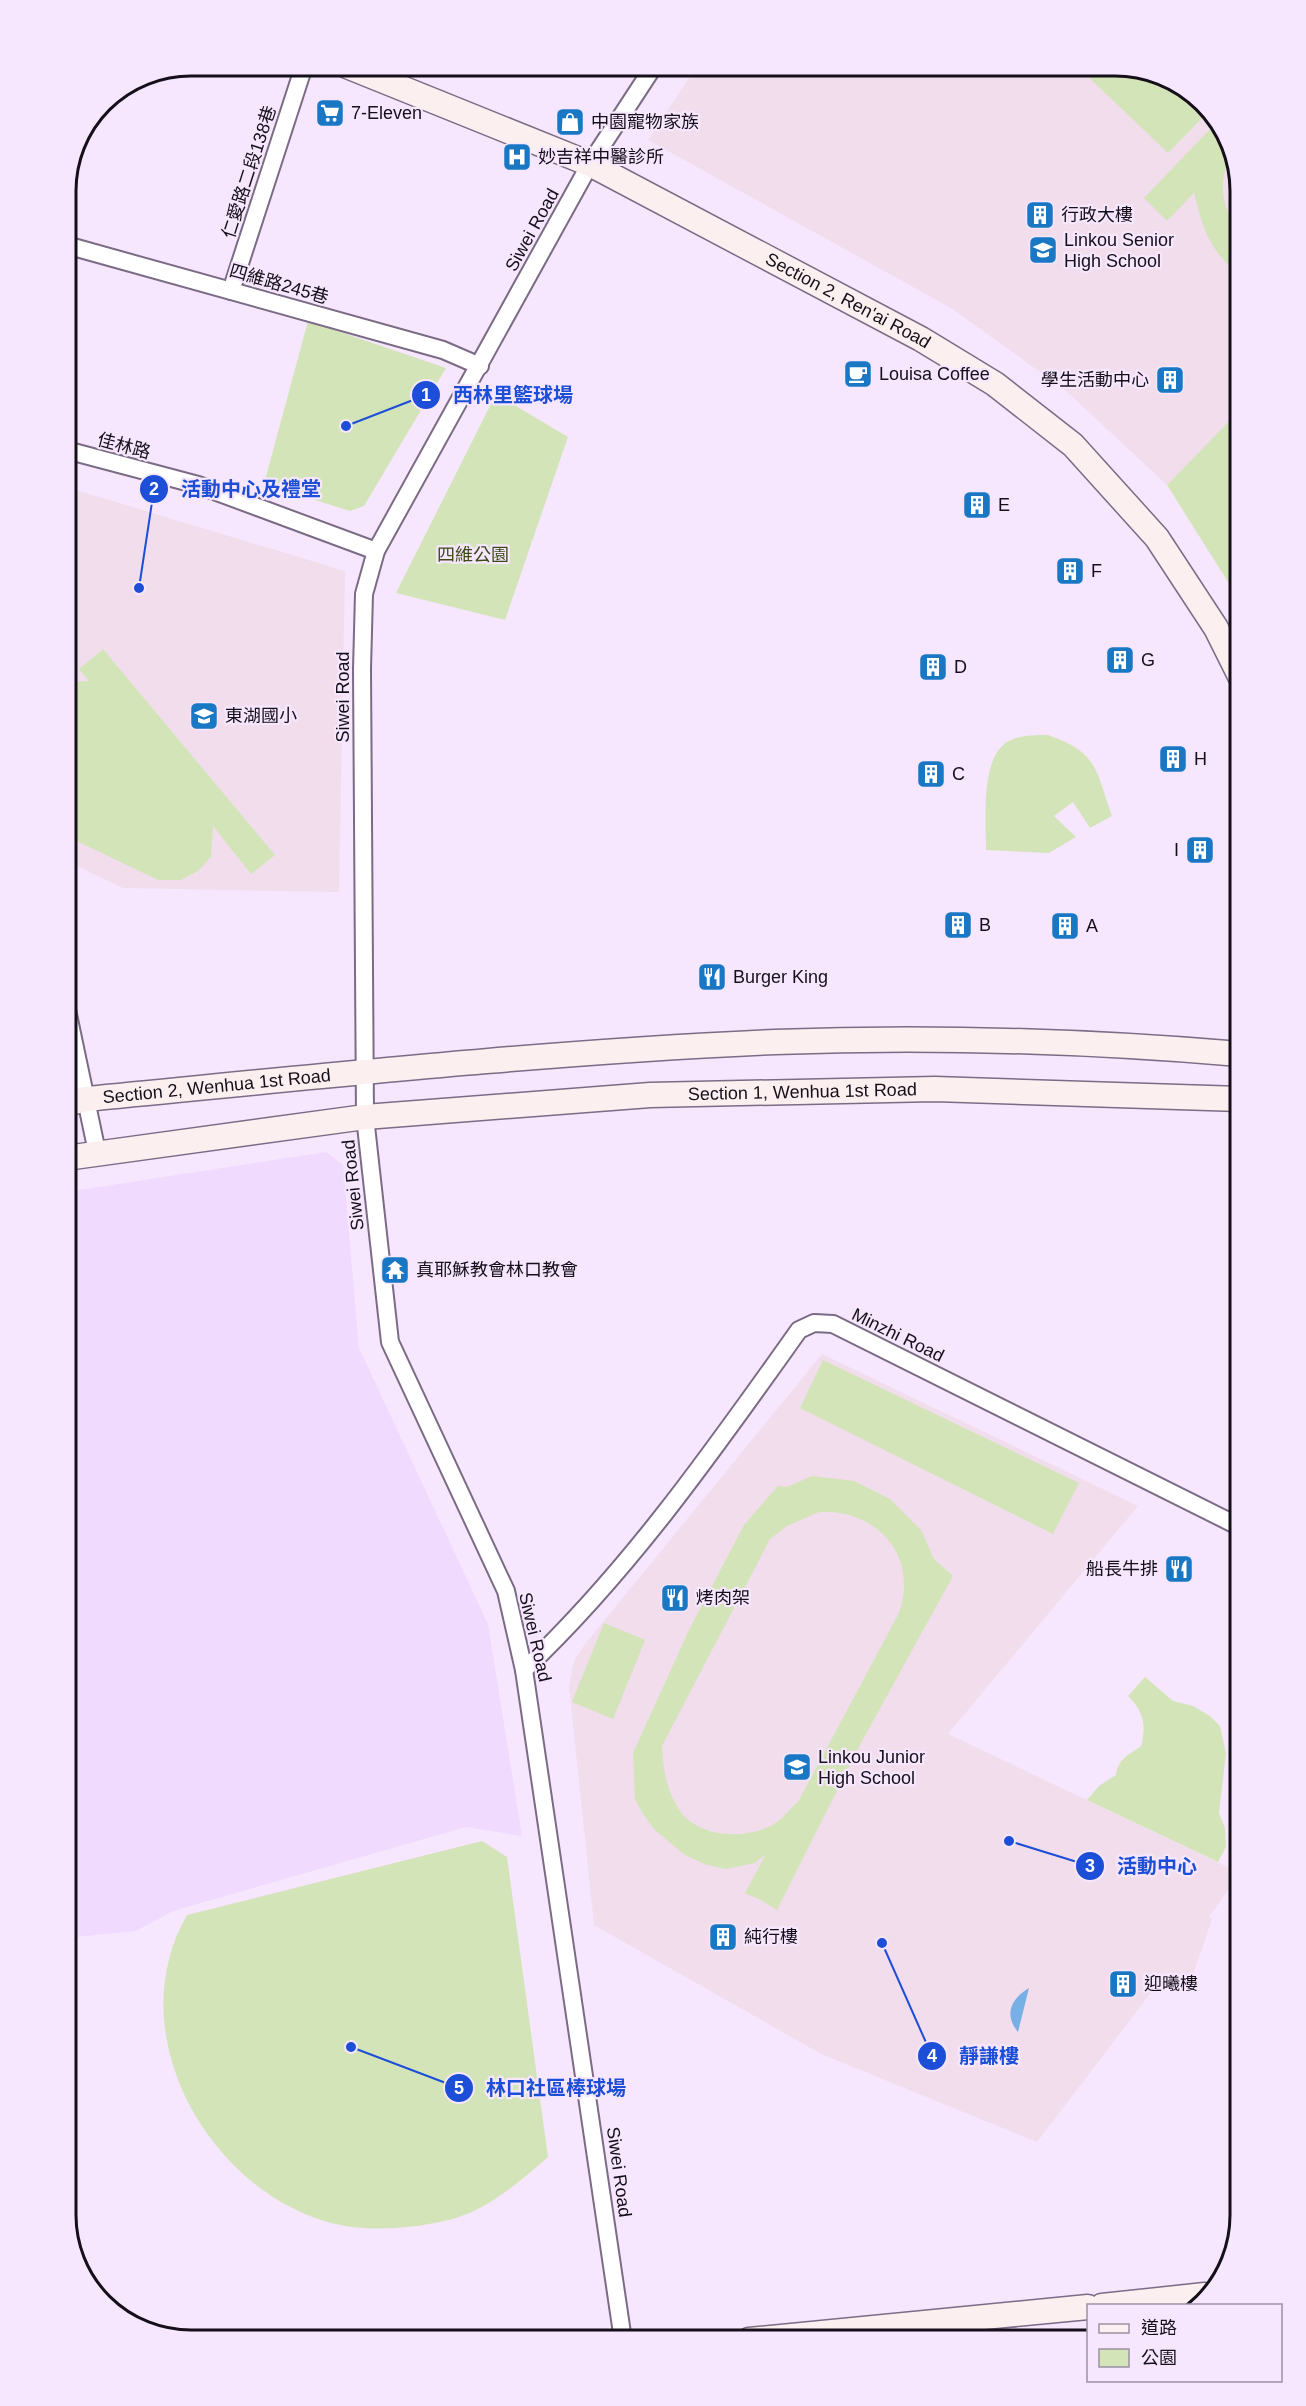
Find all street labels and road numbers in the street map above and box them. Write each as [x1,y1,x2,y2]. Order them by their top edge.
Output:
street label: 仁愛路二段138巷 [218,103,280,241]
street label: Siwei Road [501,185,563,275]
street label: Section 2, Ren'ai Road [762,249,934,352]
street label: 四維路245巷 [227,260,331,308]
street label: 佳林路 [95,429,153,463]
street label: Siwei Road [333,651,353,743]
street label: Section 2, Wenhua 1st Road [102,1065,332,1107]
street label: Section 1, Wenhua 1st Road [688,1079,917,1104]
street label: Siwei Road [338,1139,368,1231]
street label: Minzhi Road [849,1304,947,1366]
street label: Siwei Road [515,1590,555,1684]
street label: Siwei Road [603,2126,635,2218]

